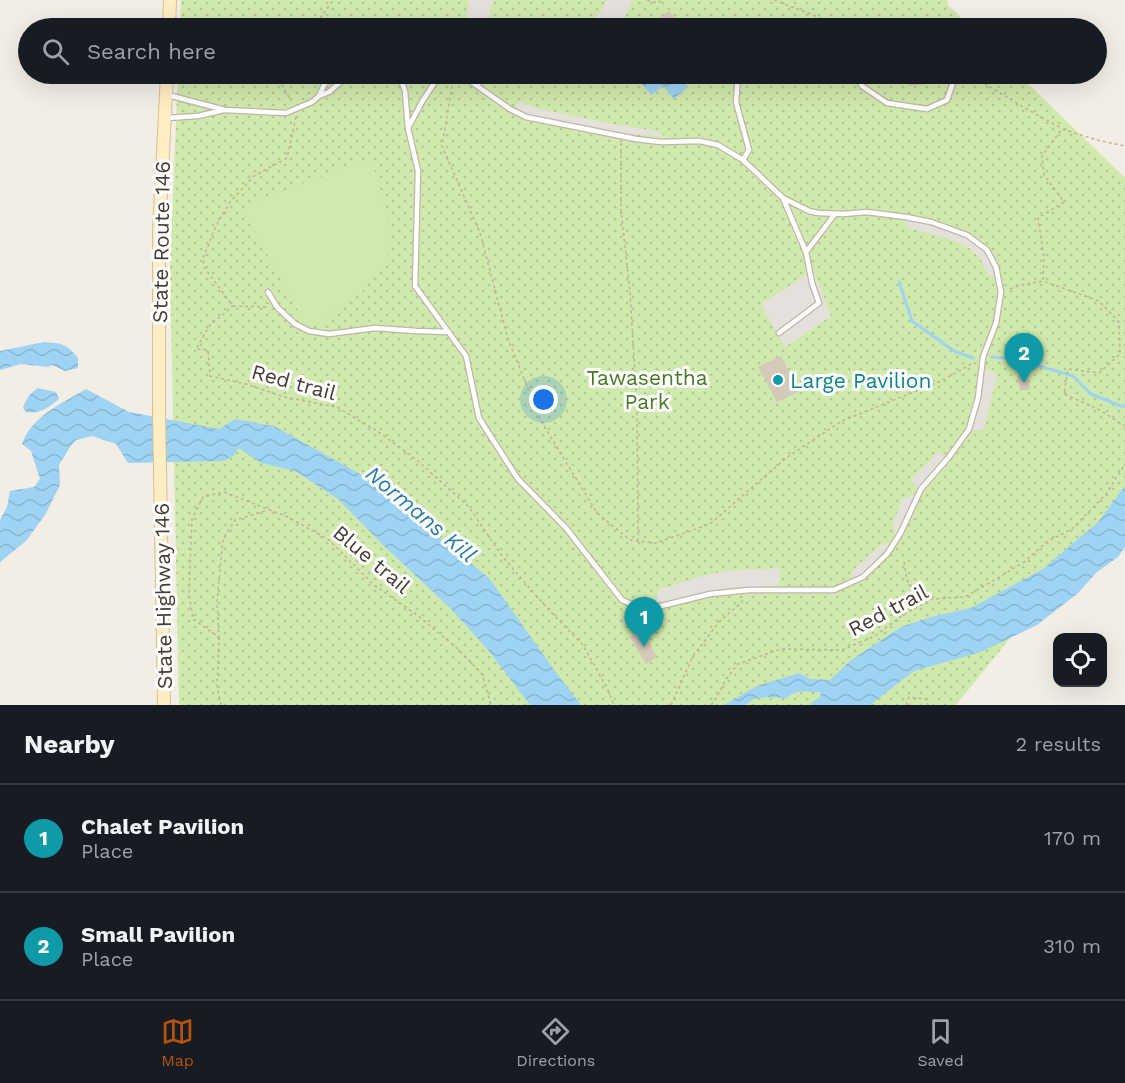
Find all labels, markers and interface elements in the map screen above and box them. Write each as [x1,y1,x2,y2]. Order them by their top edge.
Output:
search box [18,18,1107,84]
icon: search [39,35,72,68]
text: Search here [87,39,216,64]
street label: State Route 146 [147,161,175,323]
pin: 2 [1004,334,1044,383]
street label: Red trail [249,359,340,405]
park label: Tawasentha Park [586,365,708,414]
place label: Large Pavilion [790,368,931,393]
marker: Large Pavilion [771,373,785,387]
your location [529,385,558,414]
water label: Normans Kill [361,461,481,567]
street label: State Highway 146 [149,503,177,689]
street label: Blue trail [328,520,416,599]
street label: Red trail [844,578,933,641]
pin: 1 [624,598,664,647]
map controls [1053,633,1107,687]
button: locate [1053,633,1107,687]
text: Nearby [24,729,115,759]
text: 2 results [1016,732,1101,756]
text: Chalet Pavilion [81,814,244,839]
text: 1 [39,826,48,850]
text: 170 m [1044,826,1101,850]
text: Place [81,839,133,863]
text: Small Pavilion [81,922,235,947]
text: 2 [38,934,49,958]
text: 310 m [1043,934,1101,958]
text: Place [81,947,133,971]
tab: Map [161,1015,194,1070]
tab: Directions [516,1015,595,1070]
tab: Saved [917,1015,964,1070]

